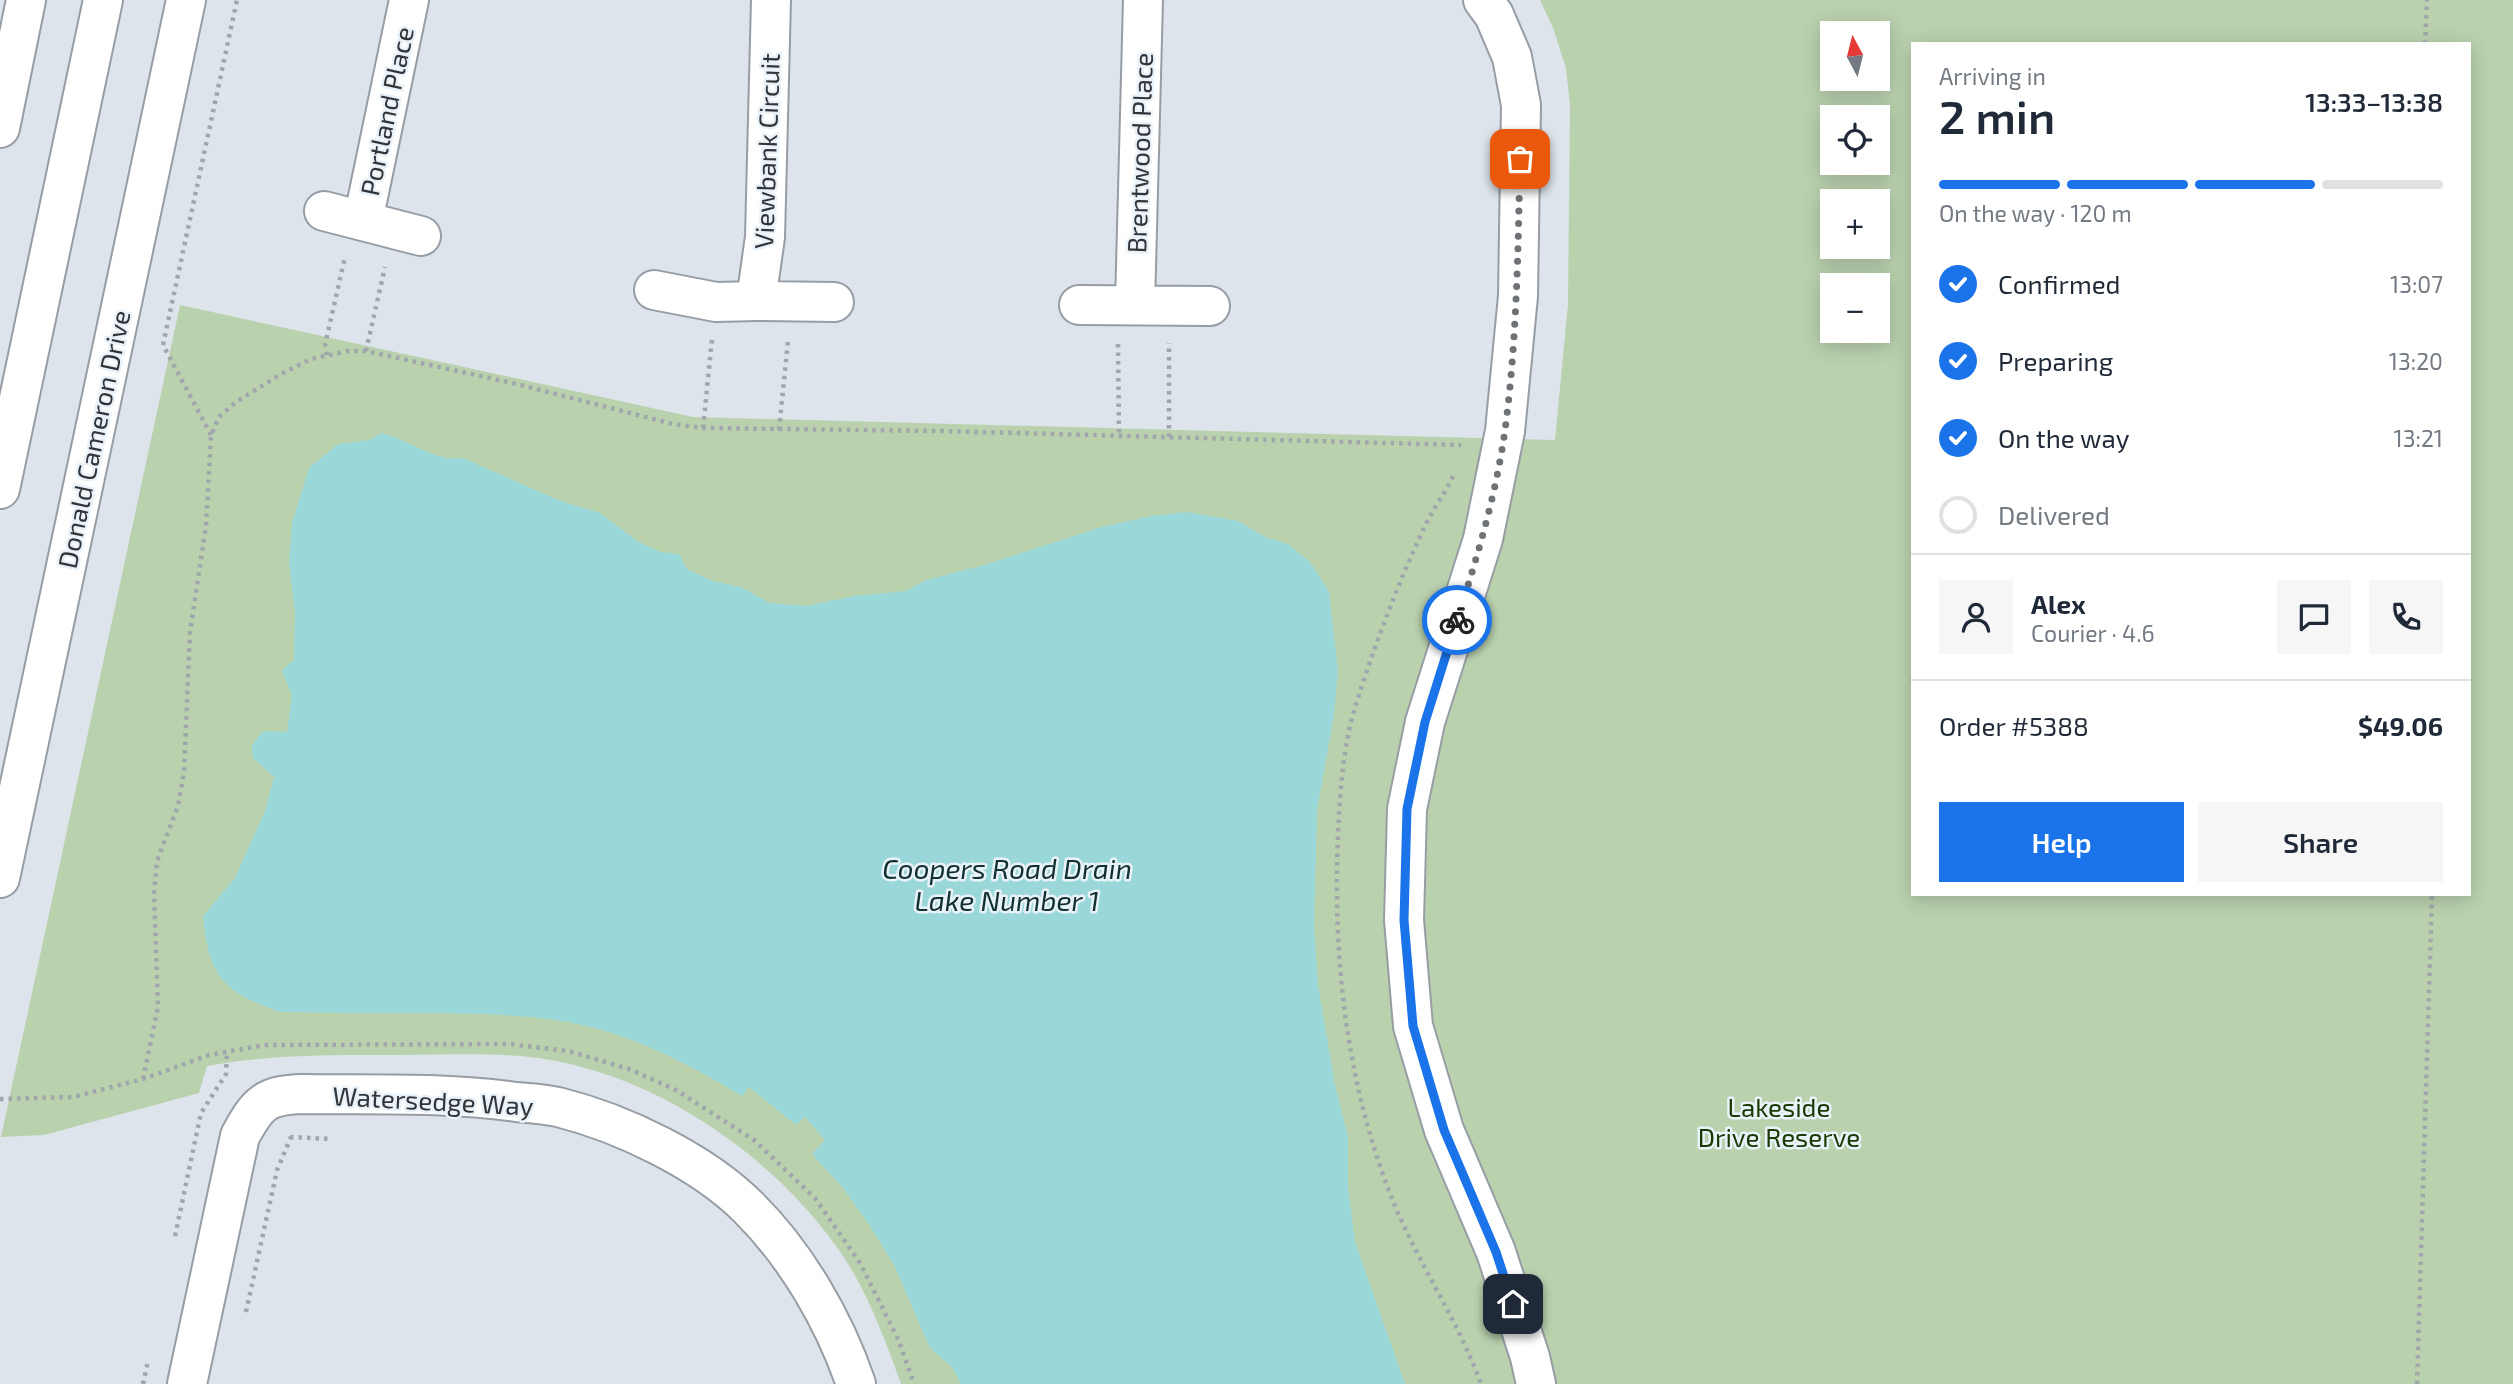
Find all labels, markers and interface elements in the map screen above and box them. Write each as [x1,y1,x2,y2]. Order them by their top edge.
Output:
north arrow [1820,21,1890,91]
map controls [1820,21,1890,343]
street label: Portland Place [353,24,419,198]
street label: Viewbank Circuit [747,52,785,249]
street label: Brentwood Place [1120,52,1158,254]
text: Arriving in [1939,62,2046,90]
text: 13:33–13:38 [2305,86,2443,117]
text: 2 min [1939,88,2055,143]
button: locate [1820,105,1890,175]
pin [1490,129,1550,189]
icon: bag [1501,140,1539,178]
button: + [1820,189,1890,259]
text: On the way · 120 m [1939,199,2132,227]
icon: check [1939,265,1977,303]
text: Confirmed [1998,268,2121,299]
text: 13:07 [2390,270,2443,298]
button: − [1820,273,1890,343]
street label: Donald Cameron Drive [50,307,136,571]
icon: check [1939,342,1977,380]
text: Preparing [1998,345,2113,376]
text: 13:20 [2389,347,2443,375]
icon: check [1939,419,1977,457]
text: On the way [1998,422,2129,453]
text: 13:21 [2394,424,2443,452]
text: Delivered [1998,499,2110,530]
button: person [1939,580,2013,654]
button: chat [2277,580,2351,654]
button: phone [2369,580,2443,654]
courier [1422,585,1492,655]
text: Alex [2031,588,2086,619]
icon: bike [1438,601,1476,639]
text: Courier · 4.6 [2031,619,2155,647]
text: Order #5388 [1939,710,2089,741]
text: $49.06 [2358,710,2443,741]
button: Help [1939,802,2184,882]
button: Share [2198,802,2443,882]
water label: Coopers Road Drain Lake Number 1 [882,851,1132,917]
street label: Watersedge Way [332,1079,534,1121]
park label: Lakeside Drive Reserve [1698,1091,1860,1152]
pin [1483,1274,1543,1334]
icon: home [1494,1285,1532,1323]

